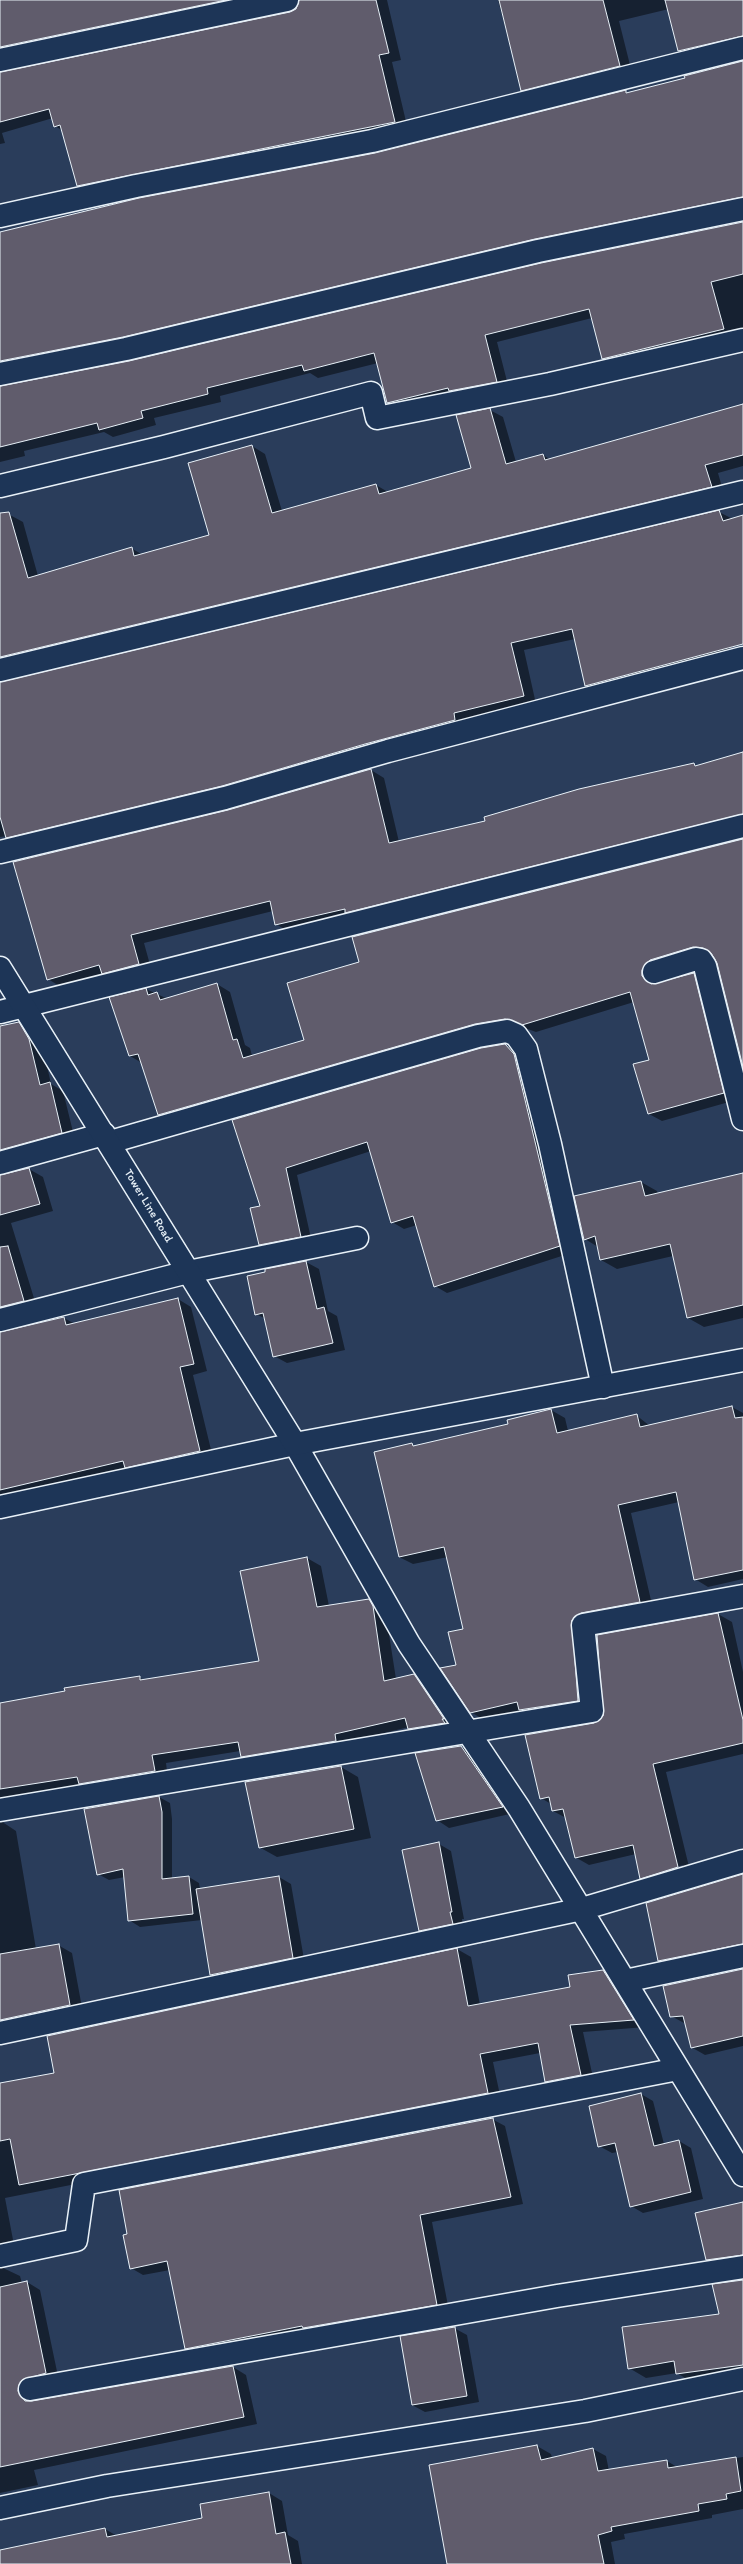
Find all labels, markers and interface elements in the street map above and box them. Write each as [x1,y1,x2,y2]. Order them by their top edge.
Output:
street label: Tower Line Road [120,1167,176,1245]

